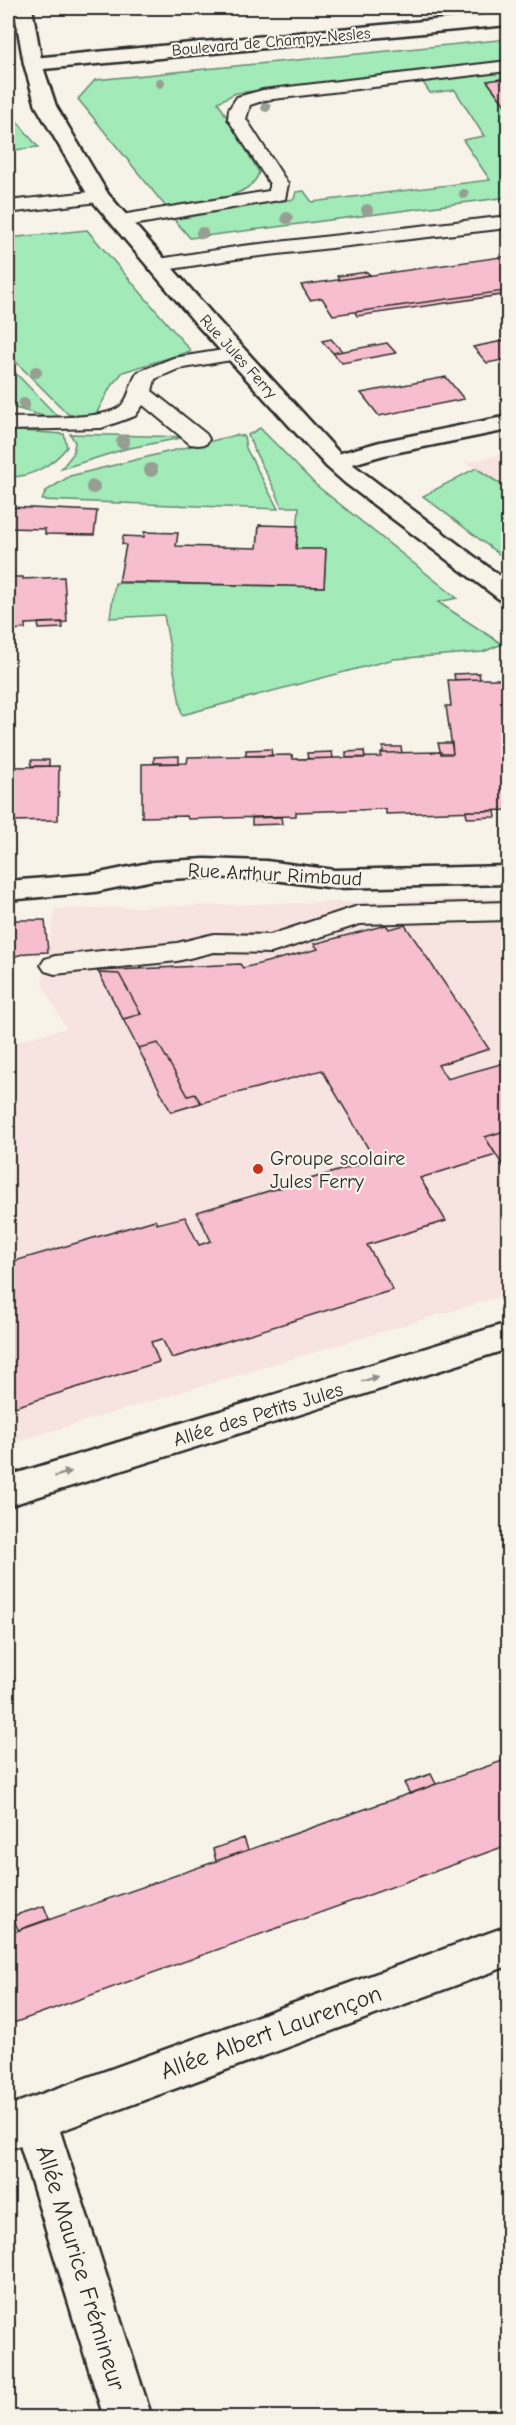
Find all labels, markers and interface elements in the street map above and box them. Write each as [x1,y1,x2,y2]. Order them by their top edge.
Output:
street label: Boulevard de Champy-Nesles [171,24,372,60]
street label: Rue Jules Ferry [196,311,281,403]
street label: Rue Arthur Rimbaud [187,858,363,891]
place label: Groupe scolaire Jules Ferry [270,1147,405,1193]
marker: Groupe scolaire Jules Ferry [251,1162,265,1176]
one-way arrow [361,1374,379,1383]
street label: Allée des Petits Jules [171,1378,346,1451]
one-way arrow [54,1469,72,1478]
street label: Allée Albert Laurençon [157,1979,385,2085]
street label: Allée Maurice Frémineur [30,2142,132,2394]

